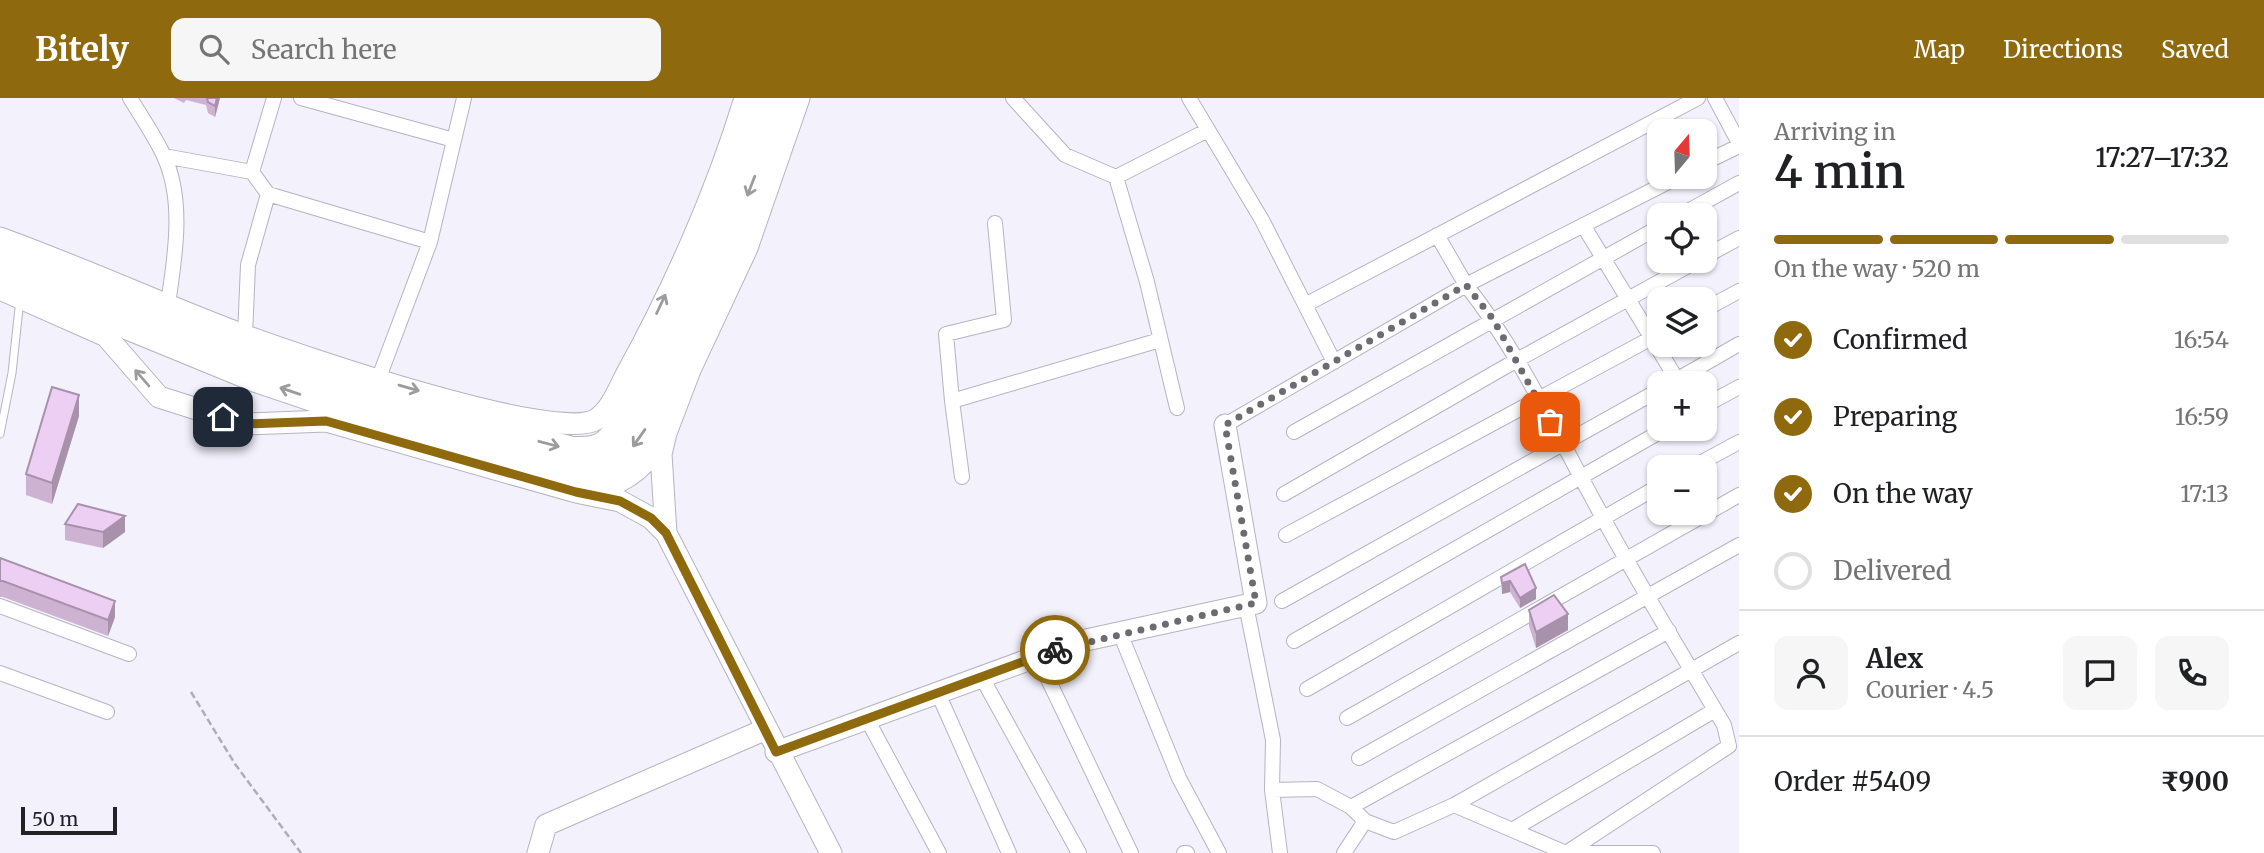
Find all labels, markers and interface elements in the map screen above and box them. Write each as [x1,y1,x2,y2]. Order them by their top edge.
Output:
search box [171,18,661,81]
text: Bitely [35,29,129,70]
icon: search [195,30,233,68]
text: Search here [251,33,397,66]
text: Map [1914,34,1965,65]
text: Directions [2003,34,2123,65]
text: Saved [2161,34,2229,65]
text: Arriving in [1774,117,1896,146]
north arrow [1647,119,1717,189]
map controls [1647,119,1717,525]
text: 17:27–17:32 [2095,141,2229,174]
text: 4 min [1774,143,1905,201]
one-way arrow [743,174,756,196]
button: locate [1647,203,1717,273]
text: On the way · 520 m [1774,254,1980,283]
button: layers [1647,287,1717,357]
one-way arrow [655,294,668,316]
icon: check [1774,321,1812,359]
text: Confirmed [1833,323,1968,356]
text: 16:54 [2174,325,2229,354]
one-way arrow [134,369,150,387]
button: + [1647,371,1717,441]
one-way arrow [397,383,419,396]
one-way arrow [280,384,302,396]
pin [193,387,253,447]
pin [1520,392,1580,452]
icon: home [204,398,242,436]
icon: check [1774,398,1812,436]
text: Preparing [1833,400,1957,433]
text: 16:59 [2175,402,2229,431]
icon: bag [1531,403,1569,441]
one-way arrow [632,428,646,447]
one-way arrow [537,438,560,451]
button: − [1647,455,1717,525]
icon: check [1774,475,1812,513]
text: On the way [1833,477,1973,510]
text: 17:13 [2180,479,2229,508]
text: Delivered [1833,554,1952,587]
courier [1020,615,1090,685]
icon: bike [1036,631,1074,669]
button: person [1774,636,1848,710]
button: chat [2063,636,2137,710]
button: phone [2155,636,2229,710]
text: Alex [1866,642,1923,675]
text: Courier · 4.5 [1866,675,1994,704]
text: Order #5409 [1774,765,1931,798]
text: ₹900 [2161,765,2229,798]
scale bar [21,804,117,836]
text: 50 m [32,807,78,831]

